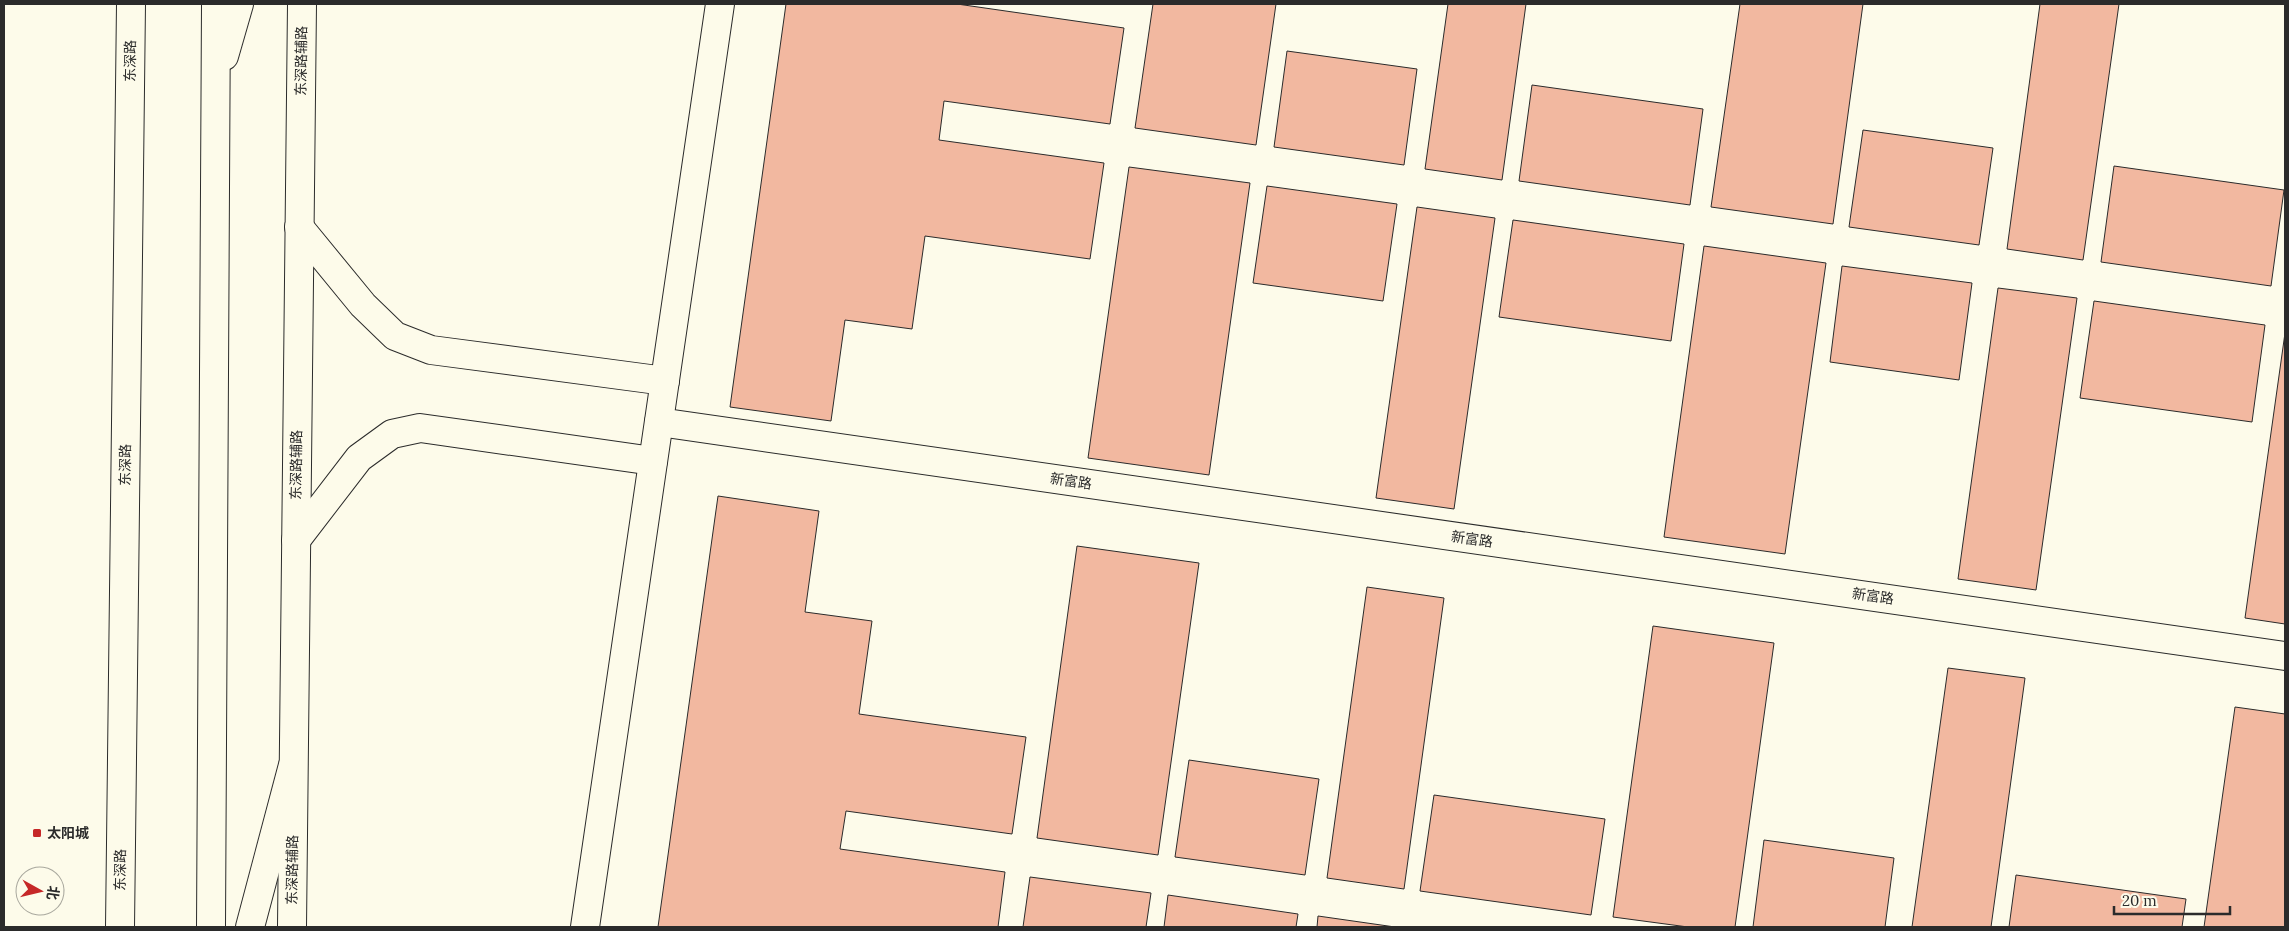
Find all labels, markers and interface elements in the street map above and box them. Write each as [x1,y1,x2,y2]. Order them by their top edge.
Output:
street label: 东深路辅路 [291,26,311,96]
street label: 东深路 [121,40,139,82]
street label: 东深路辅路 [286,430,306,500]
street label: 东深路 [116,444,134,486]
street label: 新富路 [1049,469,1093,493]
street label: 新富路 [1450,527,1494,551]
street label: 新富路 [1851,584,1895,608]
place label: 太阳城 [47,824,89,842]
marker: 太阳城 [31,827,43,839]
street label: 东深路辅路 [282,835,302,905]
street label: 东深路 [111,849,129,891]
north arrow [15,866,65,916]
scale bar [2114,884,2230,916]
text: 北 [43,885,63,901]
text: 20 m [2122,891,2157,910]

